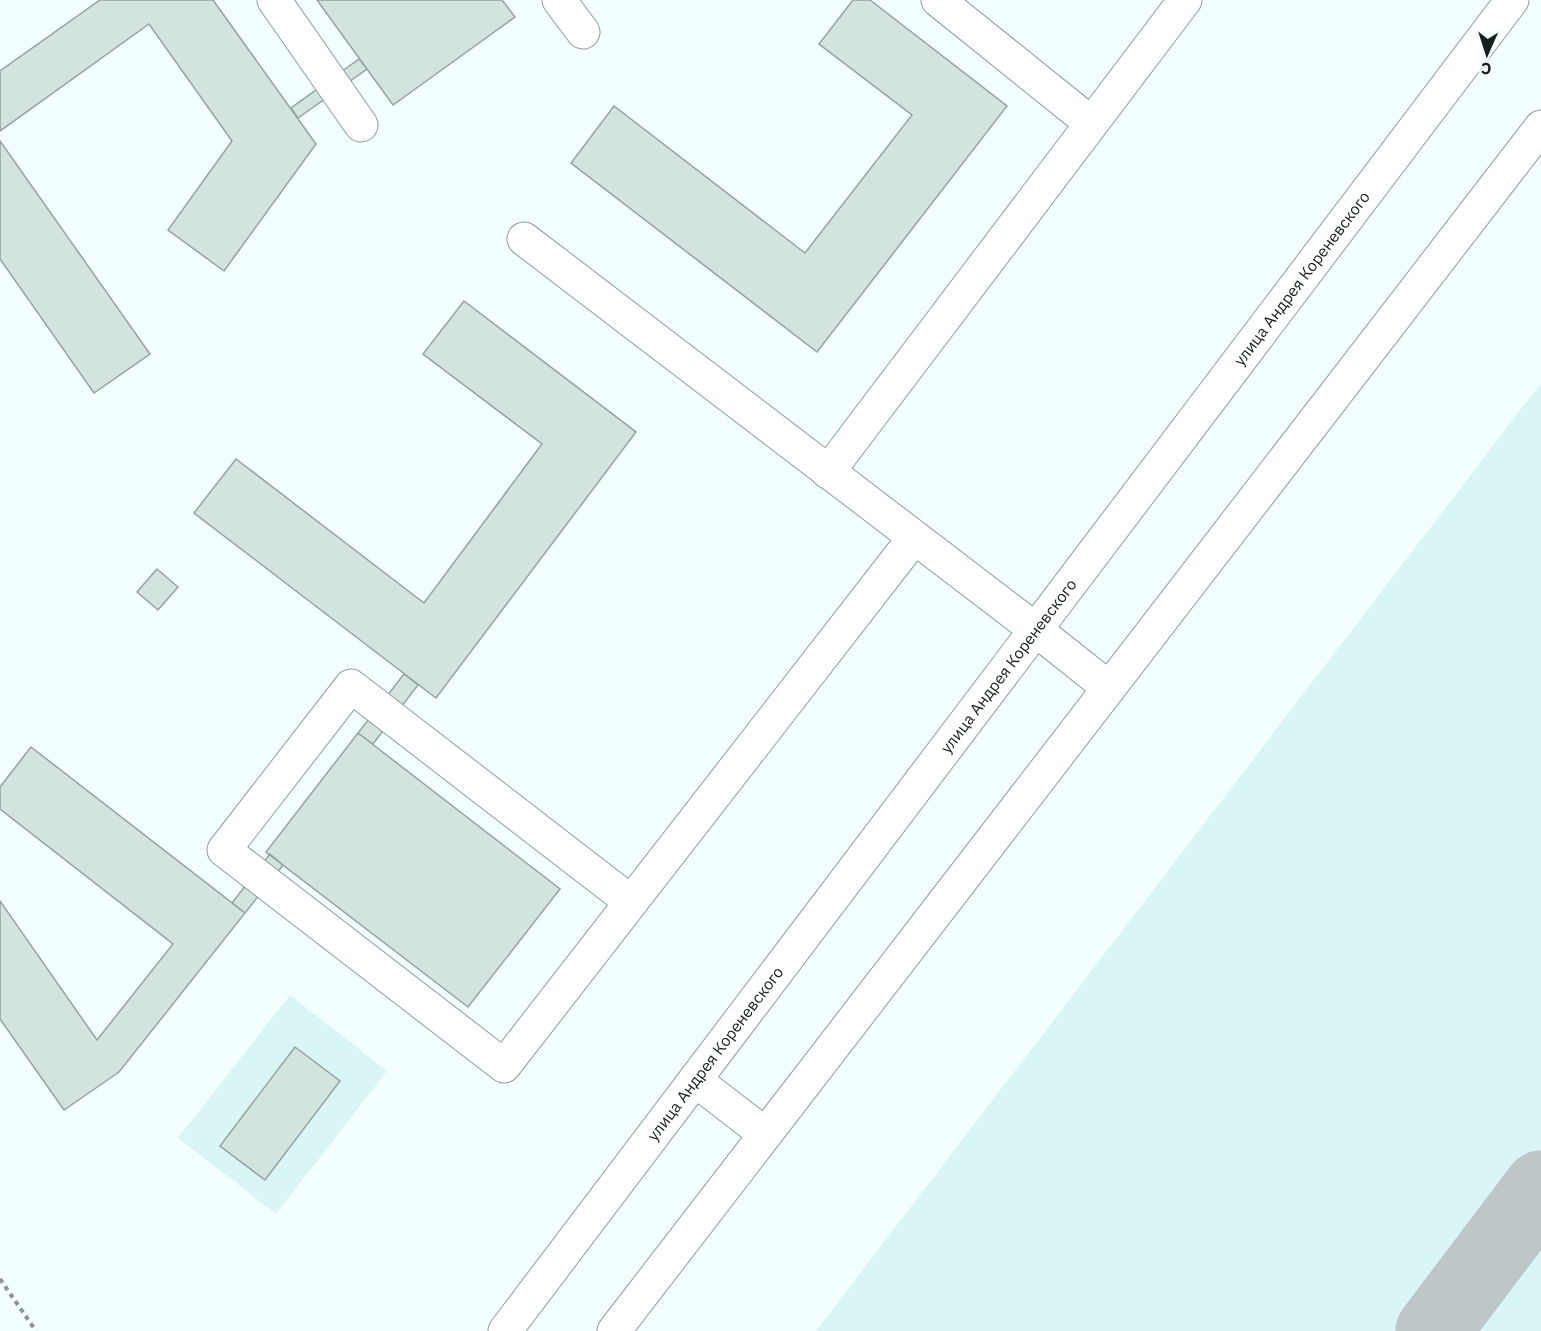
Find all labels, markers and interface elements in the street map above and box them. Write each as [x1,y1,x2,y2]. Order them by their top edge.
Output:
north arrow [1457,24,1517,84]
text: С [1480,59,1492,79]
street label: улица Андрея Кореневского [1229,187,1374,369]
street label: улица Андрея Кореневского [936,575,1081,757]
street label: улица Андрея Кореневского [643,962,787,1145]

